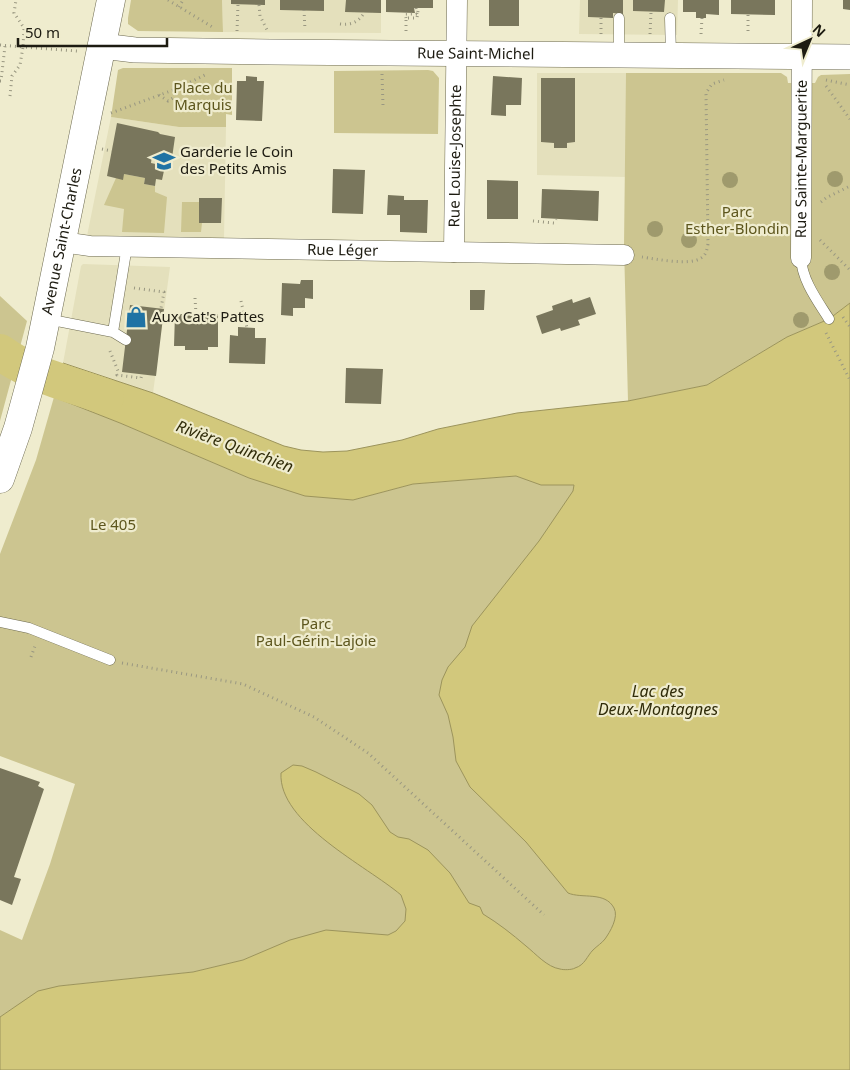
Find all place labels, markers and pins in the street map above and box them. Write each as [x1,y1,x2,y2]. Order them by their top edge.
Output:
place label: Garderie le Coin des Petits Amis [180,141,293,178]
school or university icon: Garderie le Coin des Petits Amis [151,148,177,174]
shop icon: Aux Cat's Pattes [123,304,149,330]
place label: Aux Cat's Pattes [152,306,264,326]

